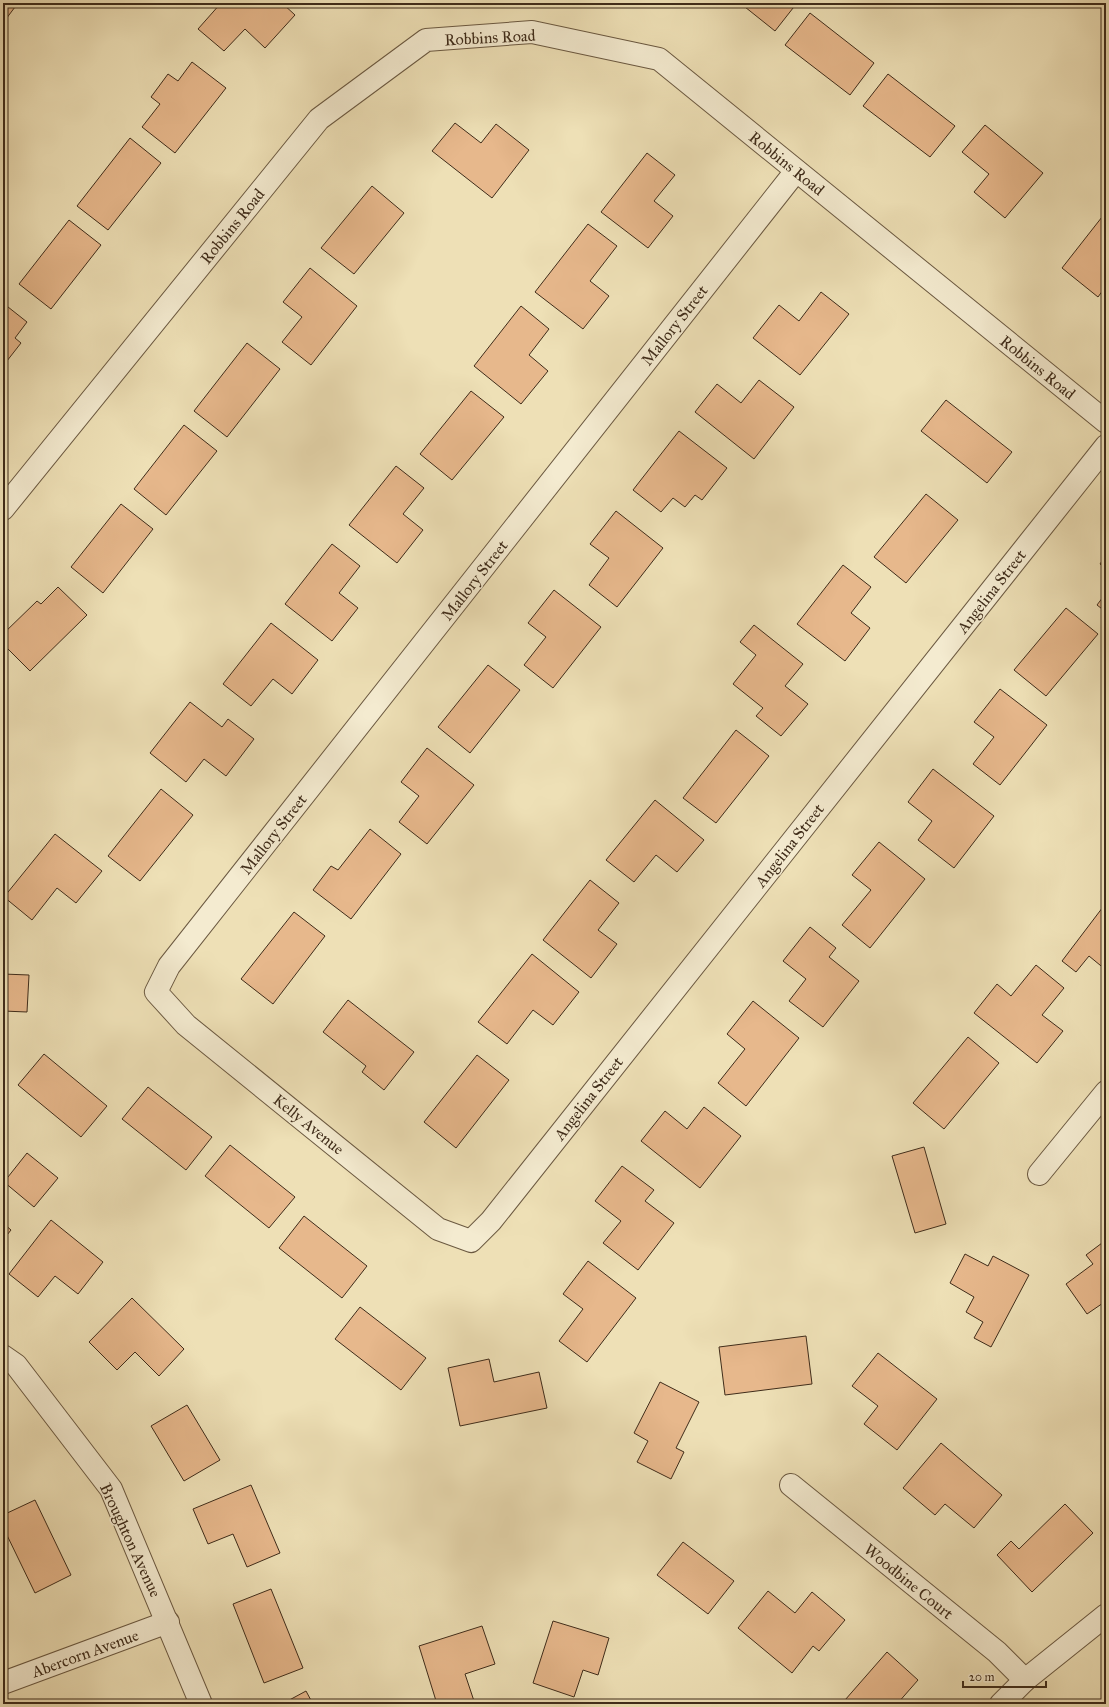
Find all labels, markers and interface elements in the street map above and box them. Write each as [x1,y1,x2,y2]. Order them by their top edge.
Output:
street label: Robbins Road [444,26,536,49]
street label: Robbins Road [745,127,828,199]
street label: Robbins Road [196,185,268,268]
street label: Mallory Street [637,281,712,369]
street label: Robbins Road [996,331,1079,403]
street label: Mallory Street [437,536,512,624]
street label: Angelina Street [952,545,1031,638]
street label: Mallory Street [236,790,311,878]
street label: Angelina Street [750,799,829,892]
street label: Angelina Street [549,1052,628,1145]
street label: Kelly Avenue [270,1090,348,1159]
street label: Broughton Avenue [95,1480,165,1601]
street label: Woodbine Court [860,1540,957,1623]
street label: Abercorn Avenue [28,1625,141,1682]
scale bar [963,1663,1046,1689]
text: 20 m [969,1670,995,1684]

